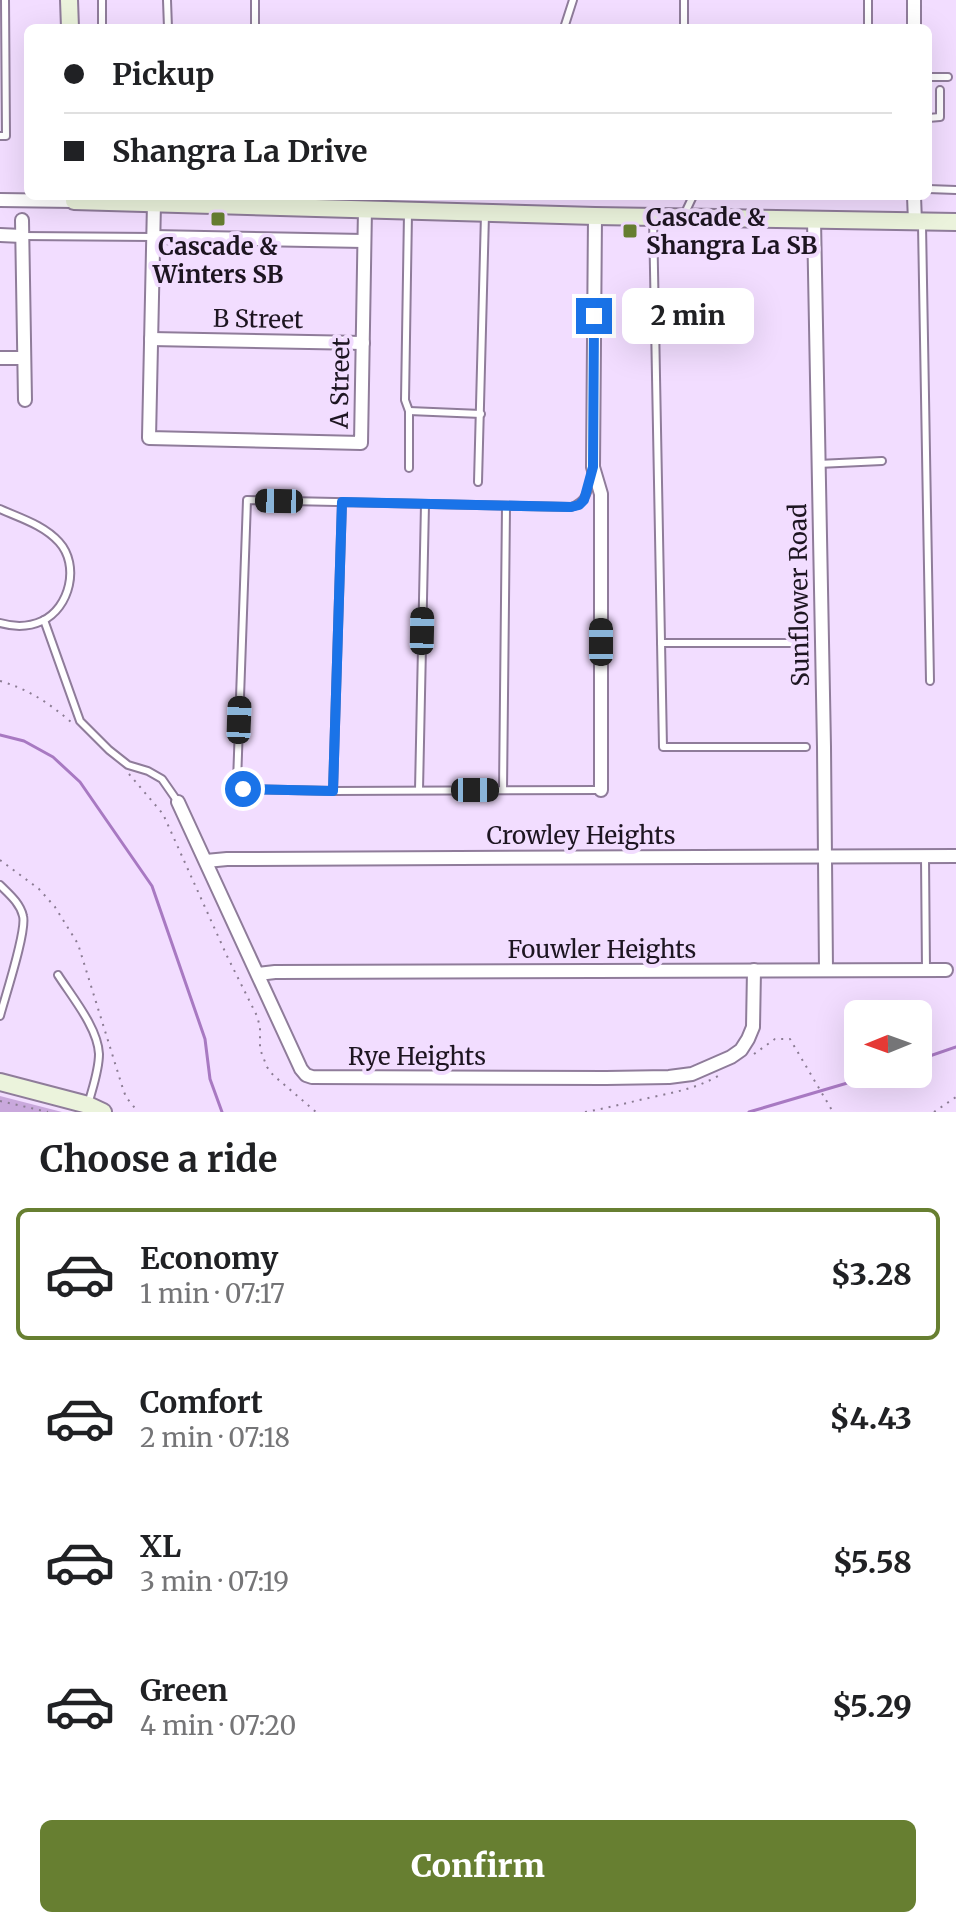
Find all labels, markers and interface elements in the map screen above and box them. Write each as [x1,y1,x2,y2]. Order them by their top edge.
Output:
text: Pickup [112,55,214,93]
text: Shangra La Drive [112,132,367,170]
place label: Cascade & Shangra La SB [646,202,817,261]
marker: Cascade & Winters SB [209,210,227,228]
marker: Cascade & Shangra La SB [621,222,639,240]
place label: Cascade & Winters SB [152,231,283,290]
callout: 2 min [622,288,754,344]
route end [576,298,612,334]
text: 2 min [651,299,725,332]
street label: B Street [213,303,304,335]
street label: A Street [324,336,356,430]
car [255,489,303,513]
street label: Sunflower Road [782,503,816,687]
car [410,607,434,655]
car [589,618,613,666]
car [226,696,252,744]
route start [225,771,261,807]
car [451,778,499,802]
street label: Crowley Heights [487,820,675,851]
street label: Fouwler Heights [508,934,696,965]
north arrow [844,1000,932,1088]
map controls [844,1000,932,1088]
street label: Rye Heights [348,1041,486,1072]
text: Choose a ride [40,1137,277,1182]
icon: car [44,1238,116,1310]
text: Economy [140,1239,278,1277]
text: $3.28 [831,1255,912,1293]
text: 1 min · 07:17 [140,1277,285,1310]
icon: car [44,1382,116,1454]
text: Comfort [140,1383,263,1421]
text: $4.43 [830,1399,912,1437]
text: 2 min · 07:18 [140,1421,290,1454]
icon: car [44,1526,116,1598]
text: XL [140,1527,181,1565]
text: $5.58 [833,1543,912,1581]
text: 3 min · 07:19 [140,1565,289,1598]
icon: car [44,1670,116,1742]
text: Green [140,1671,228,1709]
text: $5.29 [832,1687,912,1725]
text: 4 min · 07:20 [140,1709,296,1742]
button: Confirm [40,1820,916,1912]

